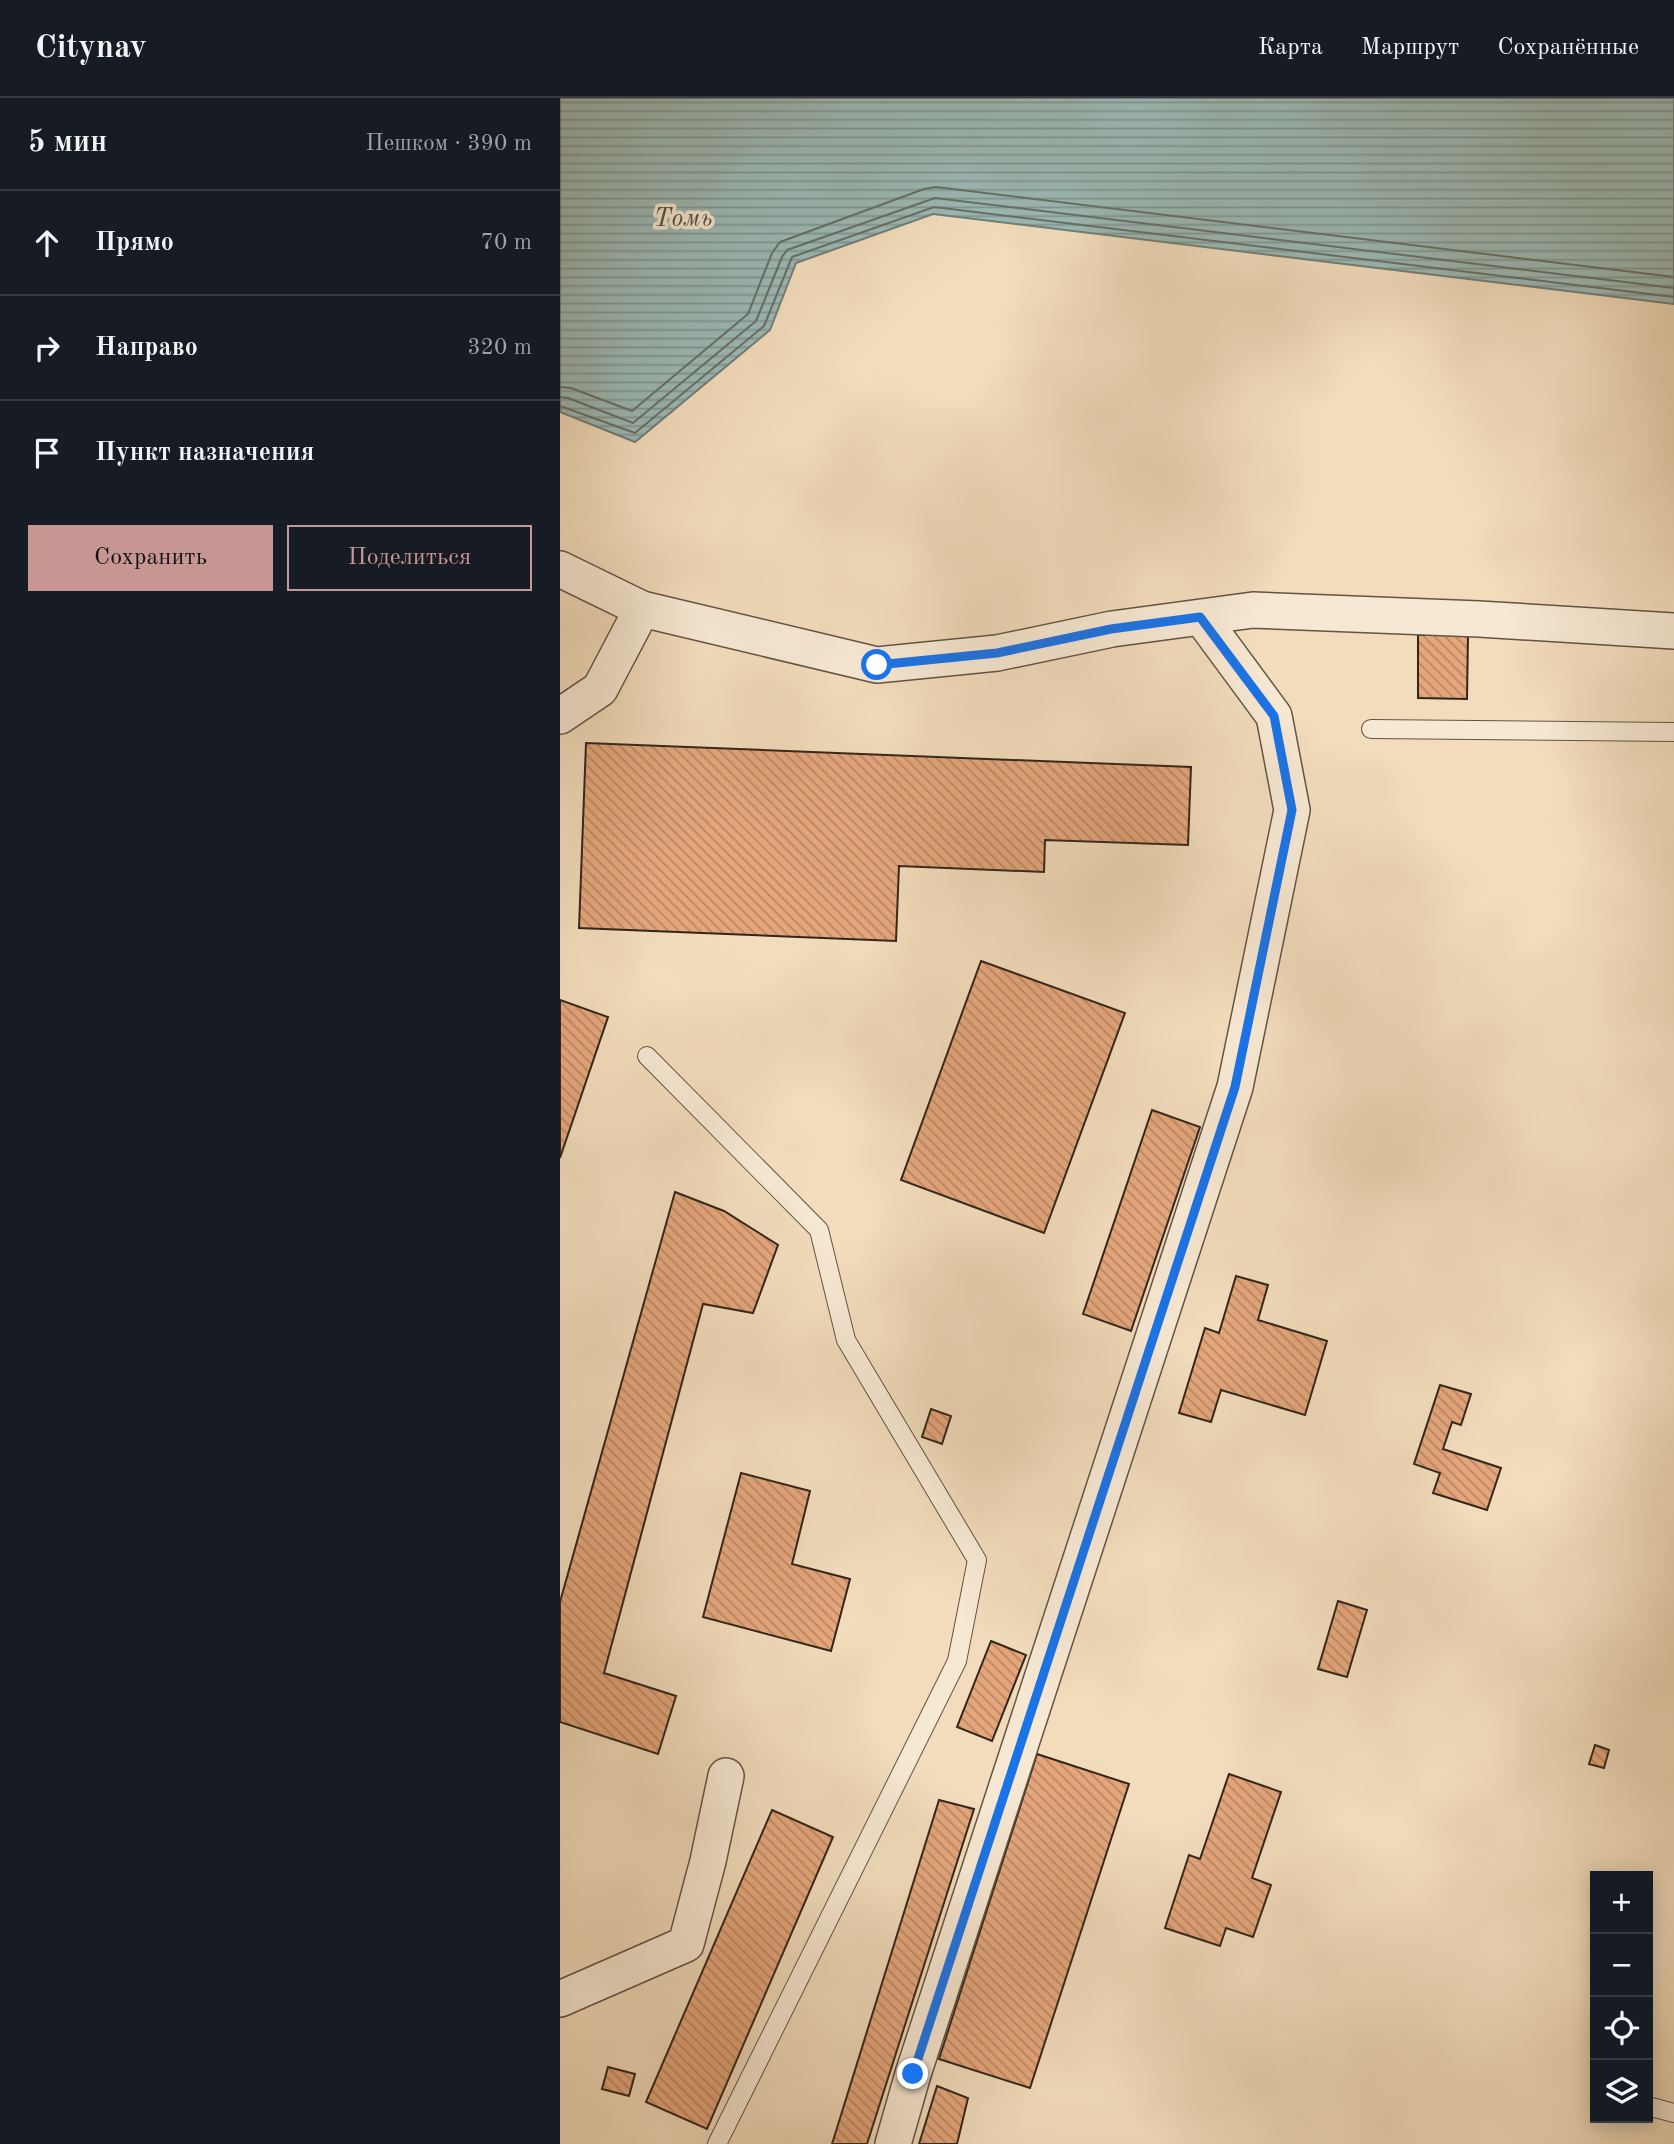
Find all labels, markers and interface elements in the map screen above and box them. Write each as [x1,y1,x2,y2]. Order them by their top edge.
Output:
text: Citynav [35,32,147,65]
text: Карта [1258,36,1323,60]
text: Маршрут [1361,36,1459,60]
text: Сохранённые [1497,36,1639,60]
text: 5 мин [28,128,107,158]
text: Пешком · 390 m [366,132,532,155]
water label: Томь [653,206,713,232]
icon: ahead [28,224,66,262]
text: Прямо [95,230,174,256]
text: 70 m [481,231,532,254]
icon: right [28,329,66,367]
text: Направо [95,335,198,361]
text: 320 m [467,336,532,359]
icon: arrive [28,434,66,472]
text: Пункт назначения [95,440,314,466]
button: Сохранить [28,525,273,591]
button: Поделиться [287,525,532,591]
route start [861,649,892,680]
map controls [1590,1871,1653,2123]
button: + [1590,1871,1653,1934]
button: − [1590,1934,1653,1997]
button: locate [1590,1997,1653,2060]
route end [897,2058,928,2089]
button: layers [1590,2060,1653,2123]

